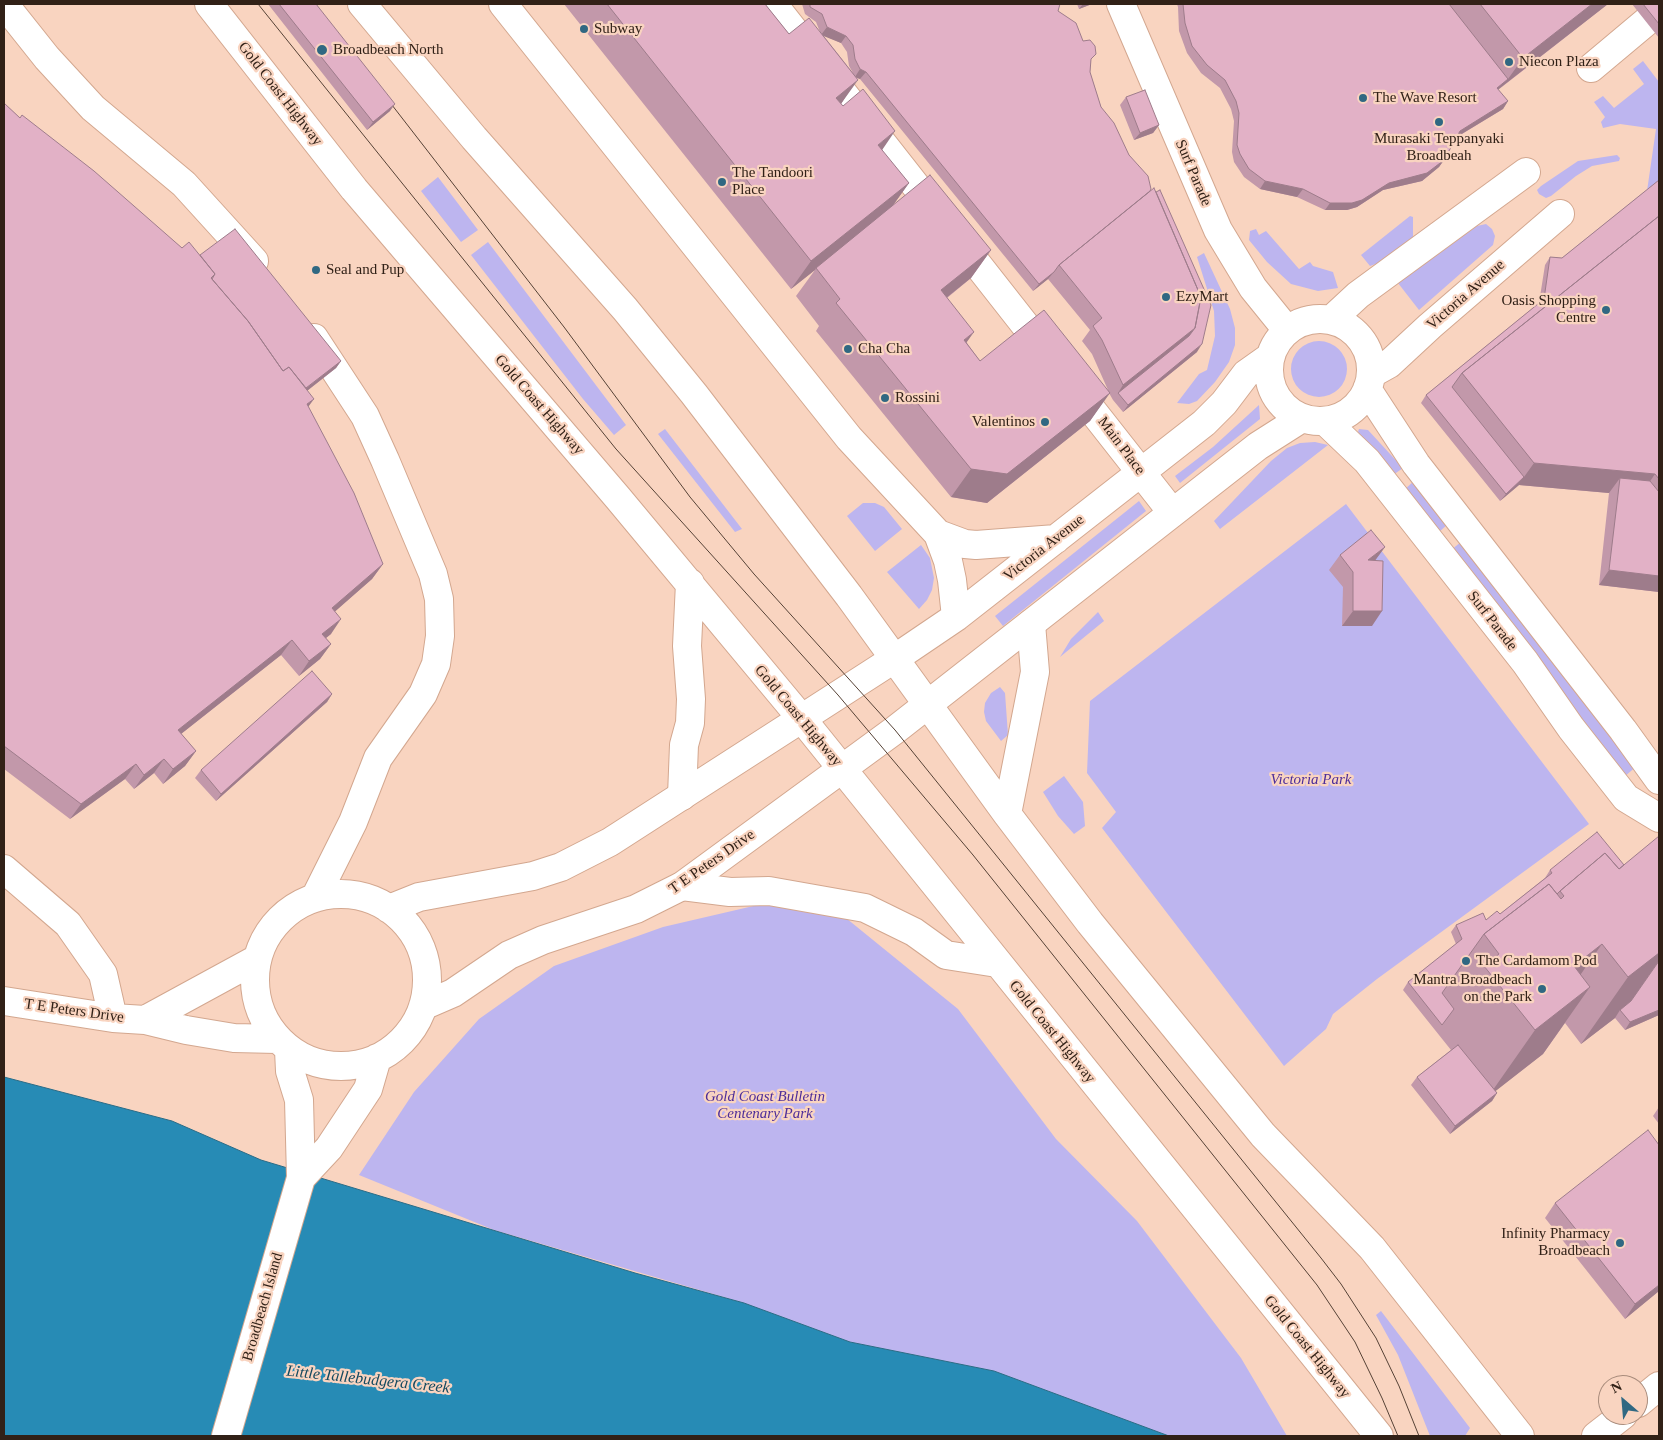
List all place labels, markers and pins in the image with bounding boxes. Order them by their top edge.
place label: Subway [594,20,649,38]
marker: Subway [578,23,590,35]
place label: Broadbeach North [333,41,461,59]
marker: Broadbeach North [315,43,329,57]
place label: Niecon Plaza [1519,53,1608,71]
marker: Niecon Plaza [1503,56,1515,68]
place label: The Wave Resort [1373,89,1489,107]
marker: The Wave Resort [1357,92,1369,104]
marker: Murasaki Teppanyaki Broadbeah [1433,116,1445,128]
place label: Murasaki Teppanyaki Broadbeah [1366,130,1512,165]
place label: The Tandoori Place [732,164,825,199]
marker: The Tandoori Place [716,176,728,188]
place label: Seal and Pup [326,261,417,279]
marker: Seal and Pup [310,264,322,276]
place label: EzyMart [1176,288,1232,306]
marker: EzyMart [1160,291,1172,303]
place label: Oasis Shopping Centre [1487,292,1596,327]
marker: Oasis Shopping Centre [1600,304,1612,316]
place label: Cha Cha [858,340,916,358]
marker: Cha Cha [842,343,854,355]
place label: Rossini [895,389,945,407]
marker: Rossini [879,392,891,404]
place label: Valentinos [962,413,1035,431]
marker: Valentinos [1039,416,1051,428]
place label: The Cardamom Pod [1476,952,1615,970]
marker: The Cardamom Pod [1460,955,1472,967]
place label: Mantra Broadbeach on the Park [1395,971,1532,1006]
marker: Mantra Broadbeach on the Park [1536,983,1548,995]
place label: Infinity Pharmacy Broadbeach [1487,1225,1610,1260]
marker: Infinity Pharmacy Broadbeach [1614,1237,1626,1249]

